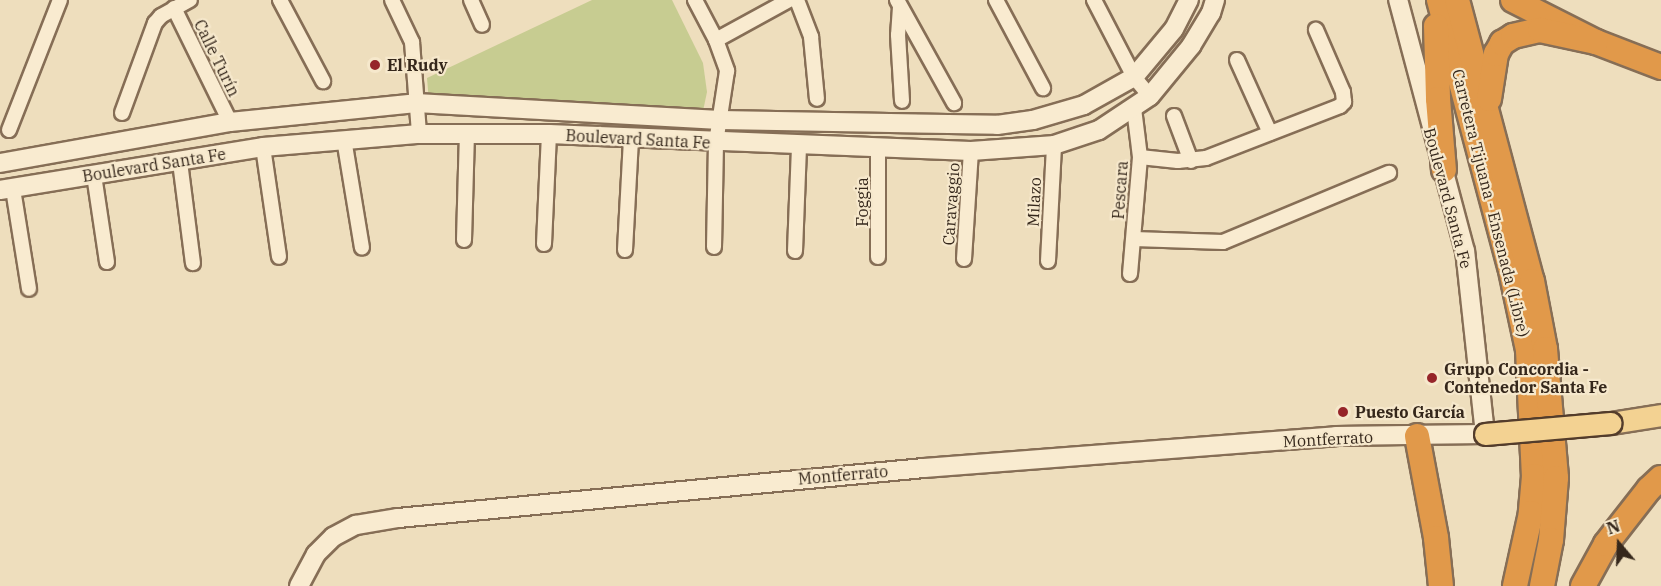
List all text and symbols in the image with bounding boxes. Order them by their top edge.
street label: Calle Turín [190,16,244,100]
place label: El Rudy [387,55,448,75]
marker: El Rudy [368,58,382,72]
street label: Carretera Tijuana - Ensenada (Libre) [1448,67,1534,339]
street label: Boulevard Santa Fe [1420,125,1476,271]
street label: Boulevard Santa Fe [565,126,711,152]
street label: Boulevard Santa Fe [81,144,227,186]
street label: Pescara [1108,160,1132,220]
street label: Caravaggio [939,162,963,246]
street label: Foggia [852,177,872,227]
street label: Milazo [1023,177,1045,227]
place label: Grupo Concordia - Contenedor Santa Fe [1444,359,1607,397]
marker: Grupo Concordia - Contenedor Santa Fe [1425,371,1439,385]
place label: Puesto García [1355,402,1465,422]
marker: Puesto García [1336,405,1350,419]
street label: Montferrato [1282,427,1374,451]
street label: Montferrato [797,462,889,488]
north arrow [1589,514,1649,574]
text: N [1604,515,1622,538]

